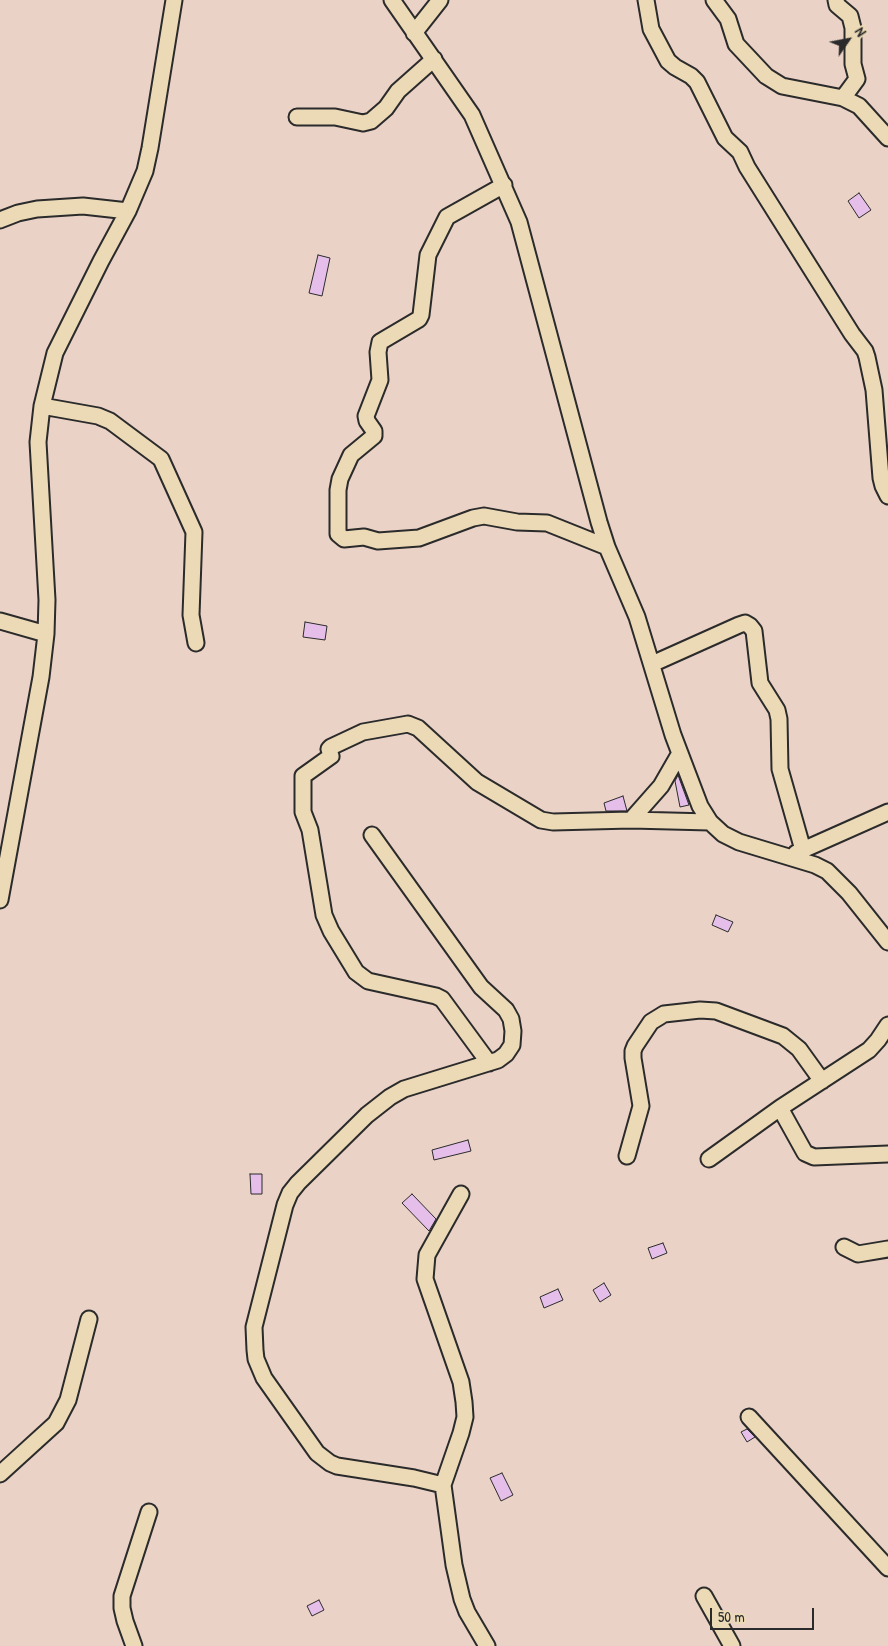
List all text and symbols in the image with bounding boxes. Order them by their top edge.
north arrow [823,15,873,65]
text: N [851,23,871,40]
scale bar [713,1598,817,1630]
text: 50 m [718,1606,745,1627]

